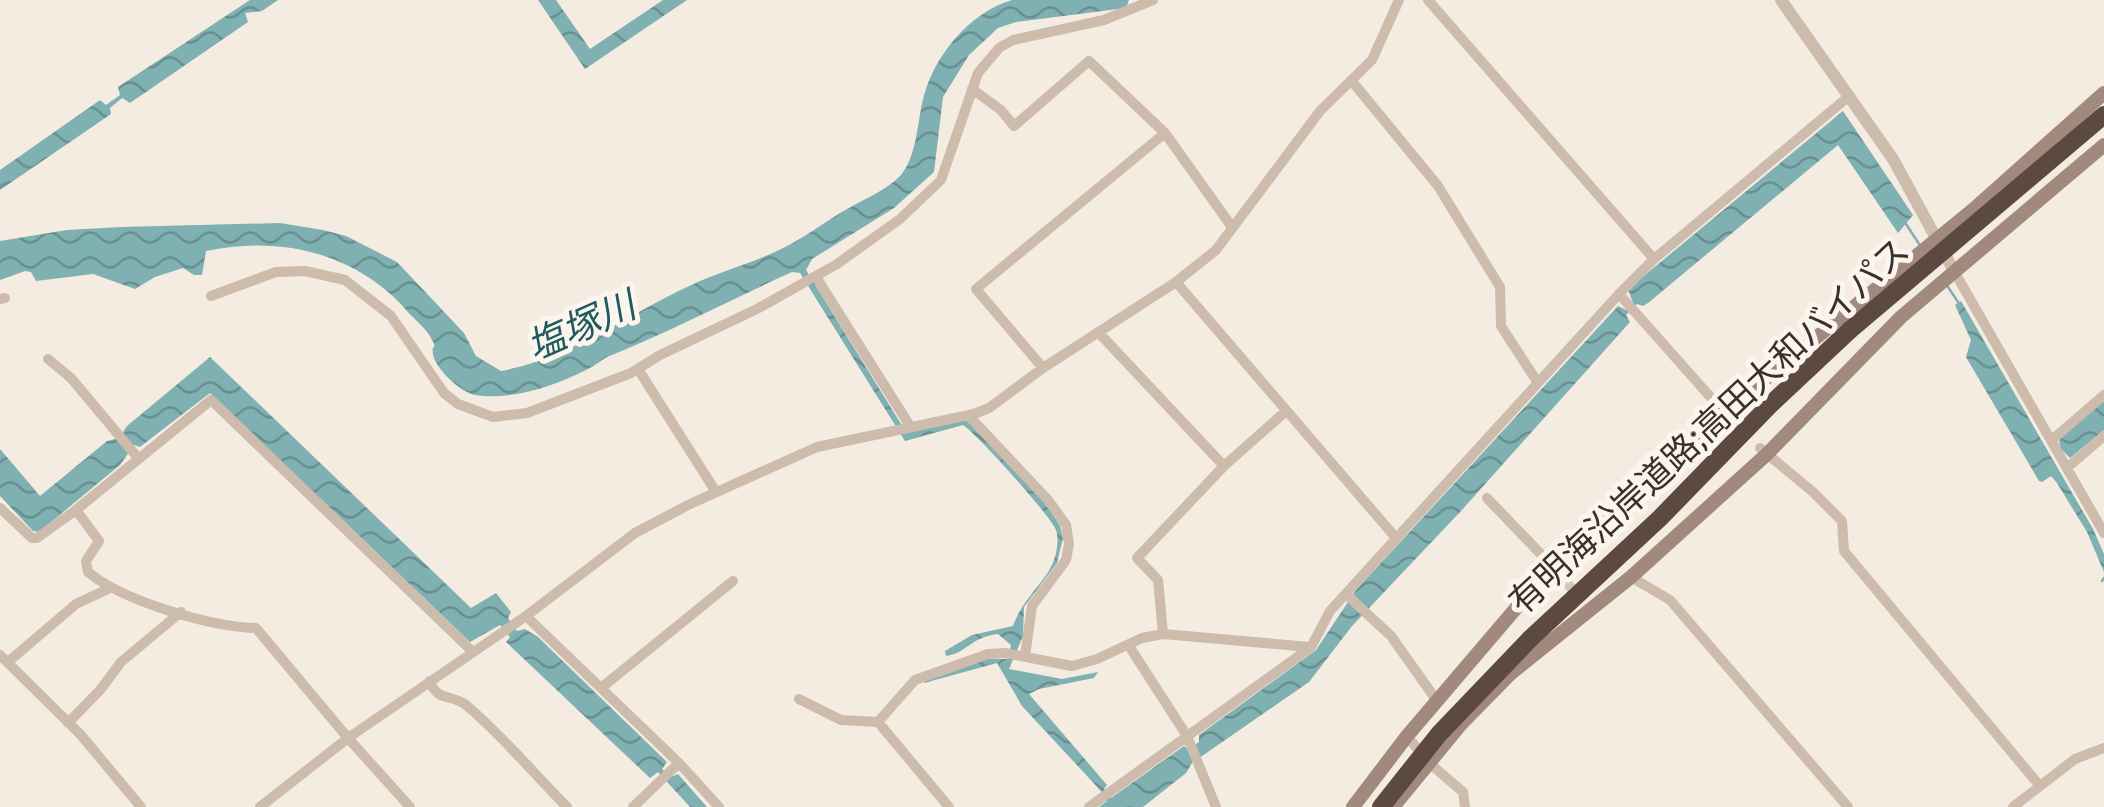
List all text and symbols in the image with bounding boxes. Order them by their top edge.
street label: 有明海沿岸道路;高田大和バイパス [1501,230,1918,623]
water label: 塩塚川 [520,281,646,369]

